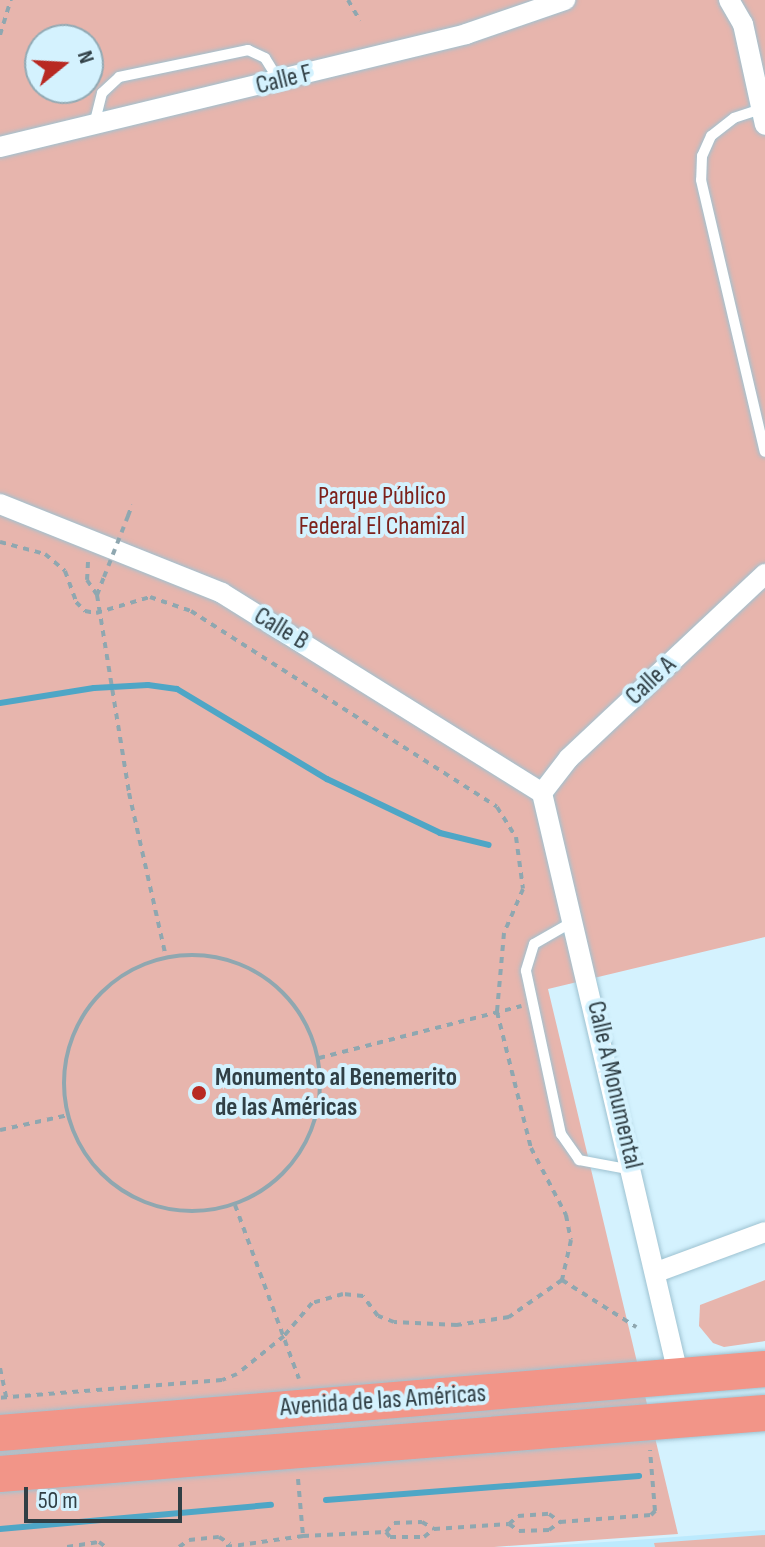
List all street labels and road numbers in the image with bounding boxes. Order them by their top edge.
street label: Calle F [253,58,315,102]
street label: Calle B [248,601,314,657]
street label: Calle A [619,650,683,712]
street label: Calle A Monumental [580,998,648,1172]
street label: Avenida de las Américas [279,1378,487,1424]

